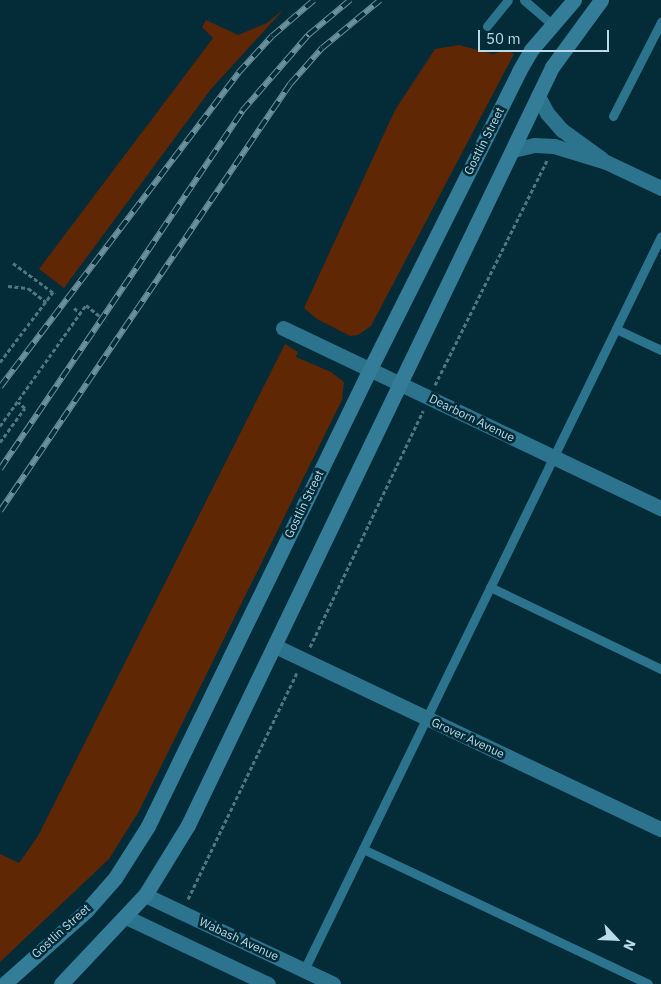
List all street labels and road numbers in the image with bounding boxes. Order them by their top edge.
street label: Gostlin Street [461,105,507,177]
street label: Dearborn Avenue [427,391,517,445]
street label: Gostlin Street [281,468,327,540]
street label: Grover Avenue [429,715,507,761]
street label: Gostlin Street [29,901,93,961]
street label: Wabash Avenue [197,914,281,964]

